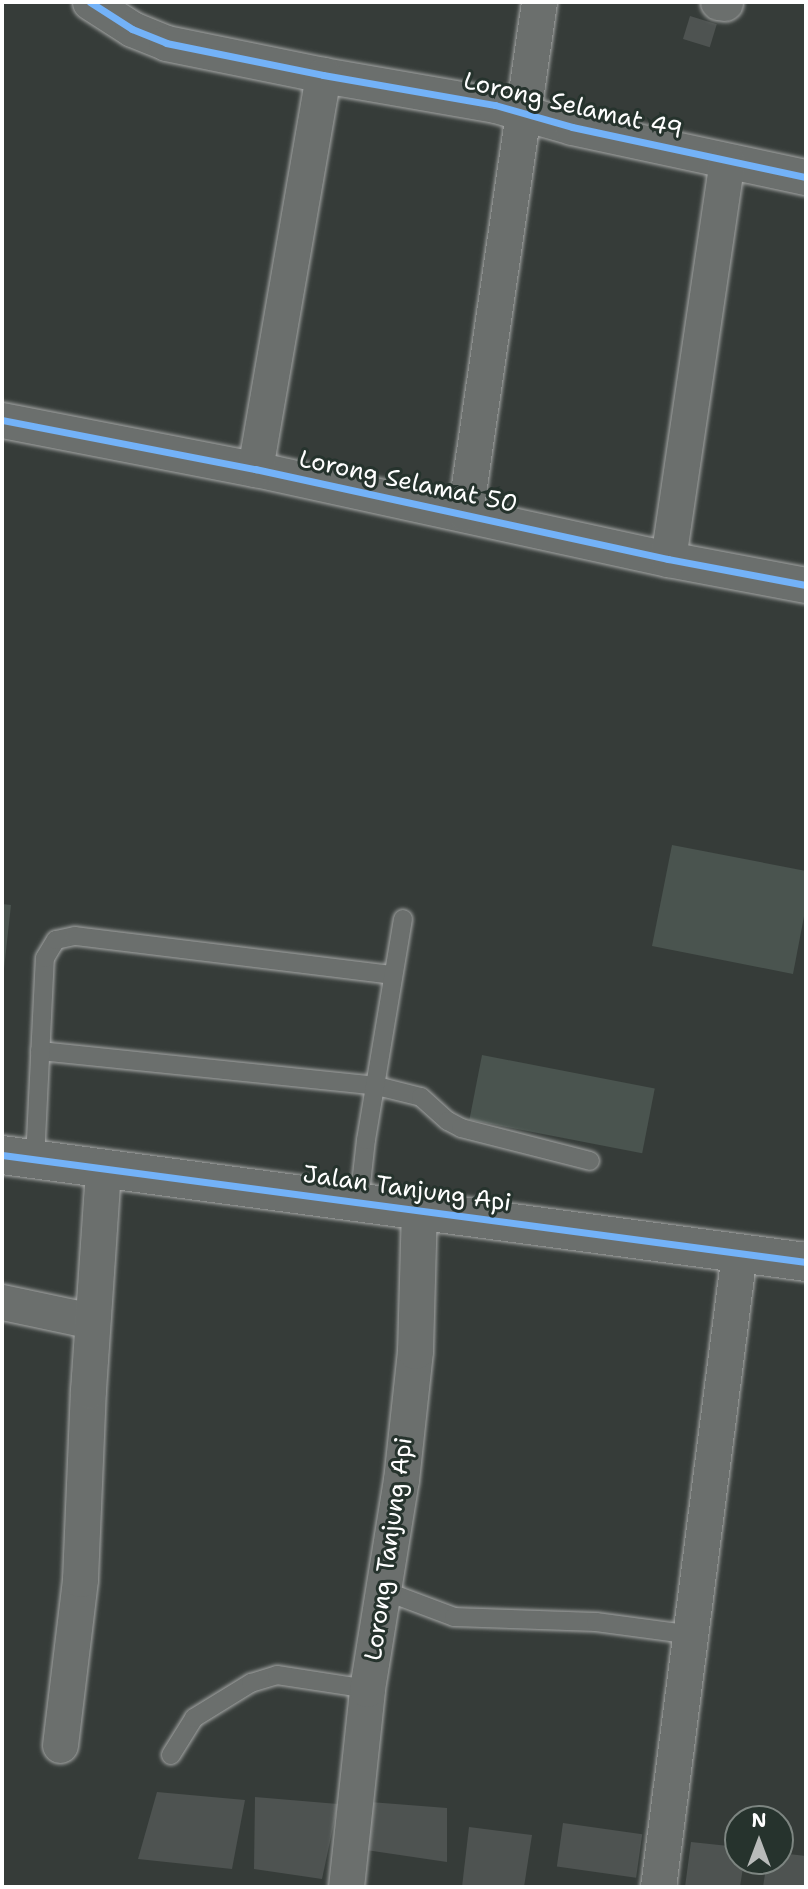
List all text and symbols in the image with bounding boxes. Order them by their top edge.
street label: Lorong Selamat 49 [461,67,685,145]
street label: Lorong Selamat 50 [296,445,520,519]
street label: Jalan Tanjung Api [301,1160,513,1218]
street label: Lorong Tanjung Api [359,1435,419,1663]
north arrow [724,1805,794,1875]
text: N [751,1808,767,1833]

